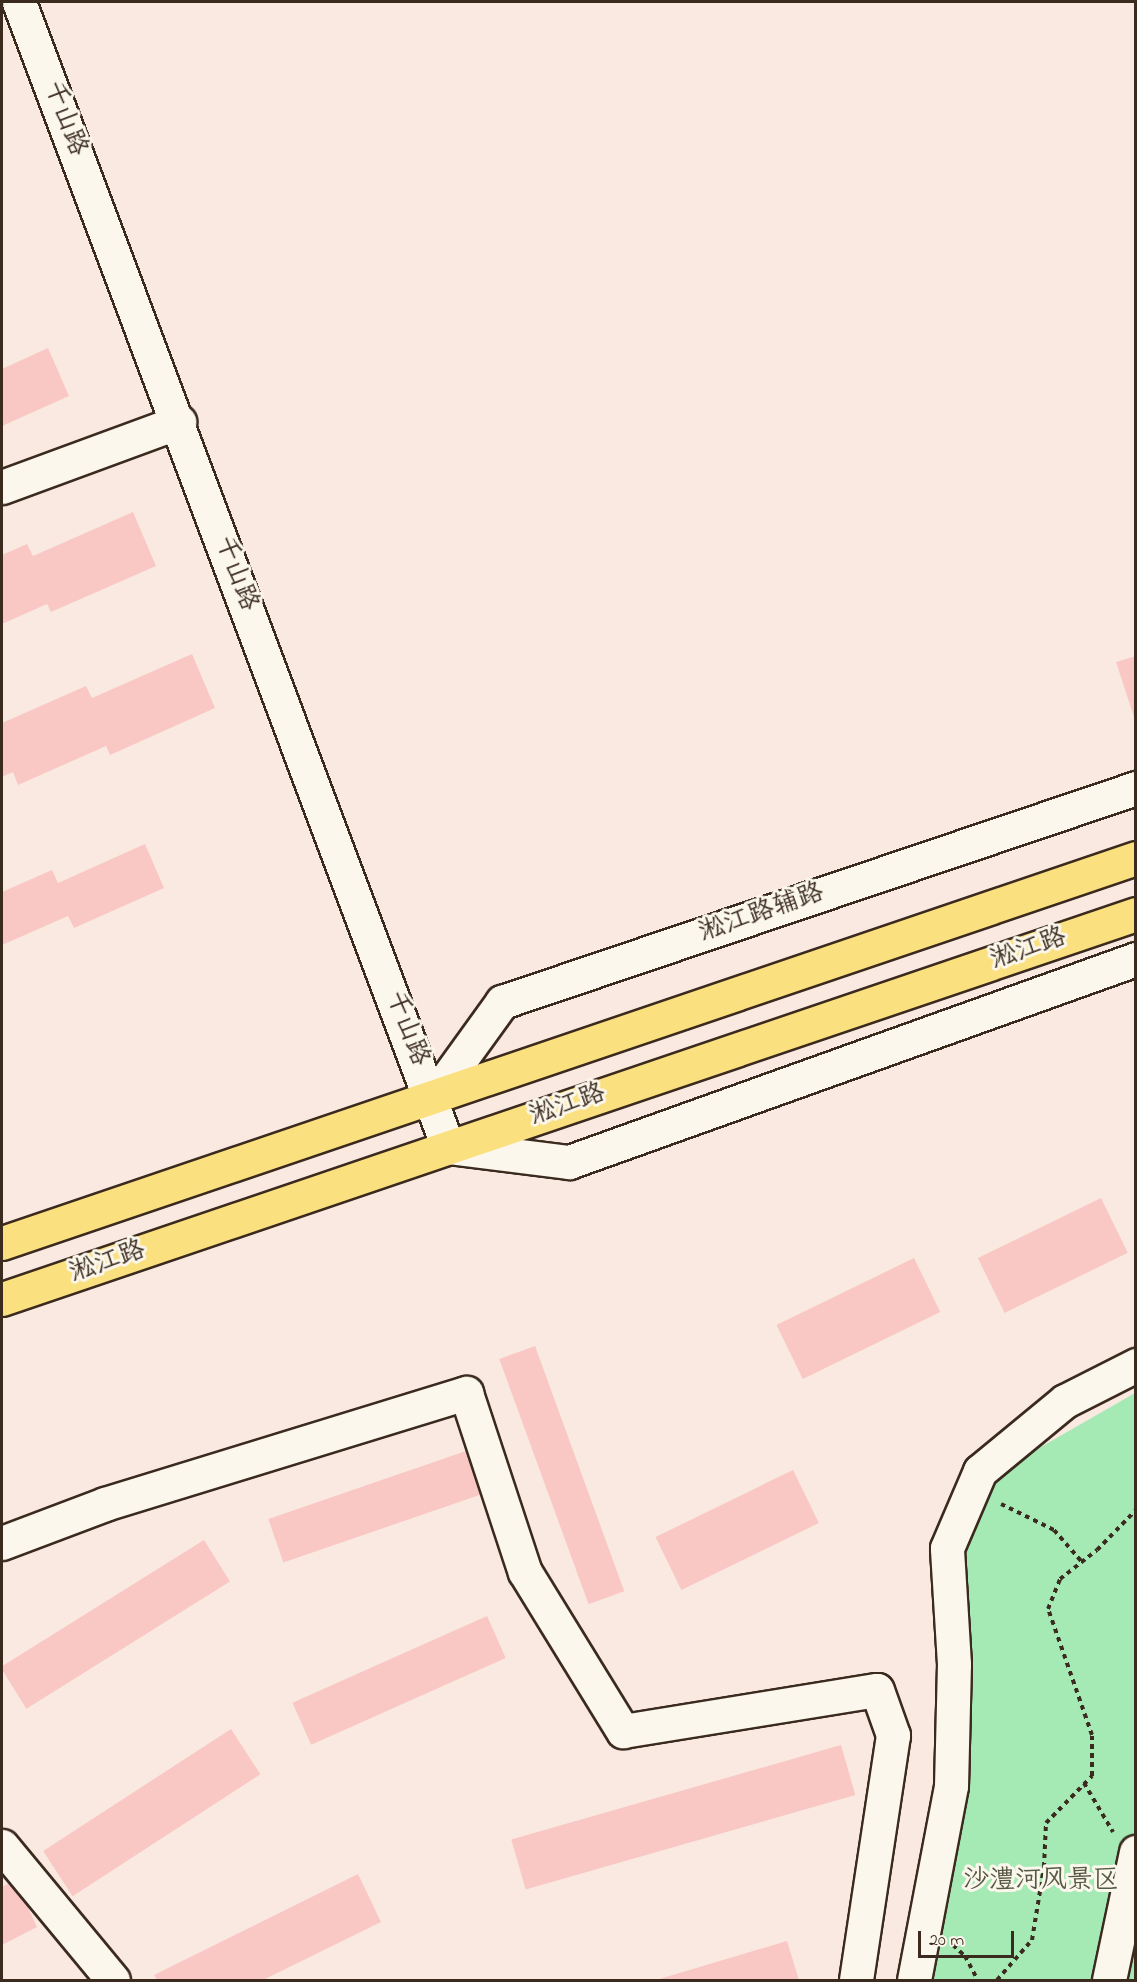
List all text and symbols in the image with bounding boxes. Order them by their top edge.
street label: 千山路 [35,77,93,161]
street label: 千山路 [206,532,264,616]
street label: 淞江路辅路 [695,878,829,950]
street label: 淞江路 [987,923,1071,977]
street label: 千山路 [377,987,435,1071]
street label: 淞江路 [526,1079,610,1133]
street label: 淞江路 [66,1236,150,1290]
park label: 沙澧河风景区 [963,1866,1119,1898]
scale bar [921,1919,1017,1957]
text: 20 m [929,1928,964,1954]

